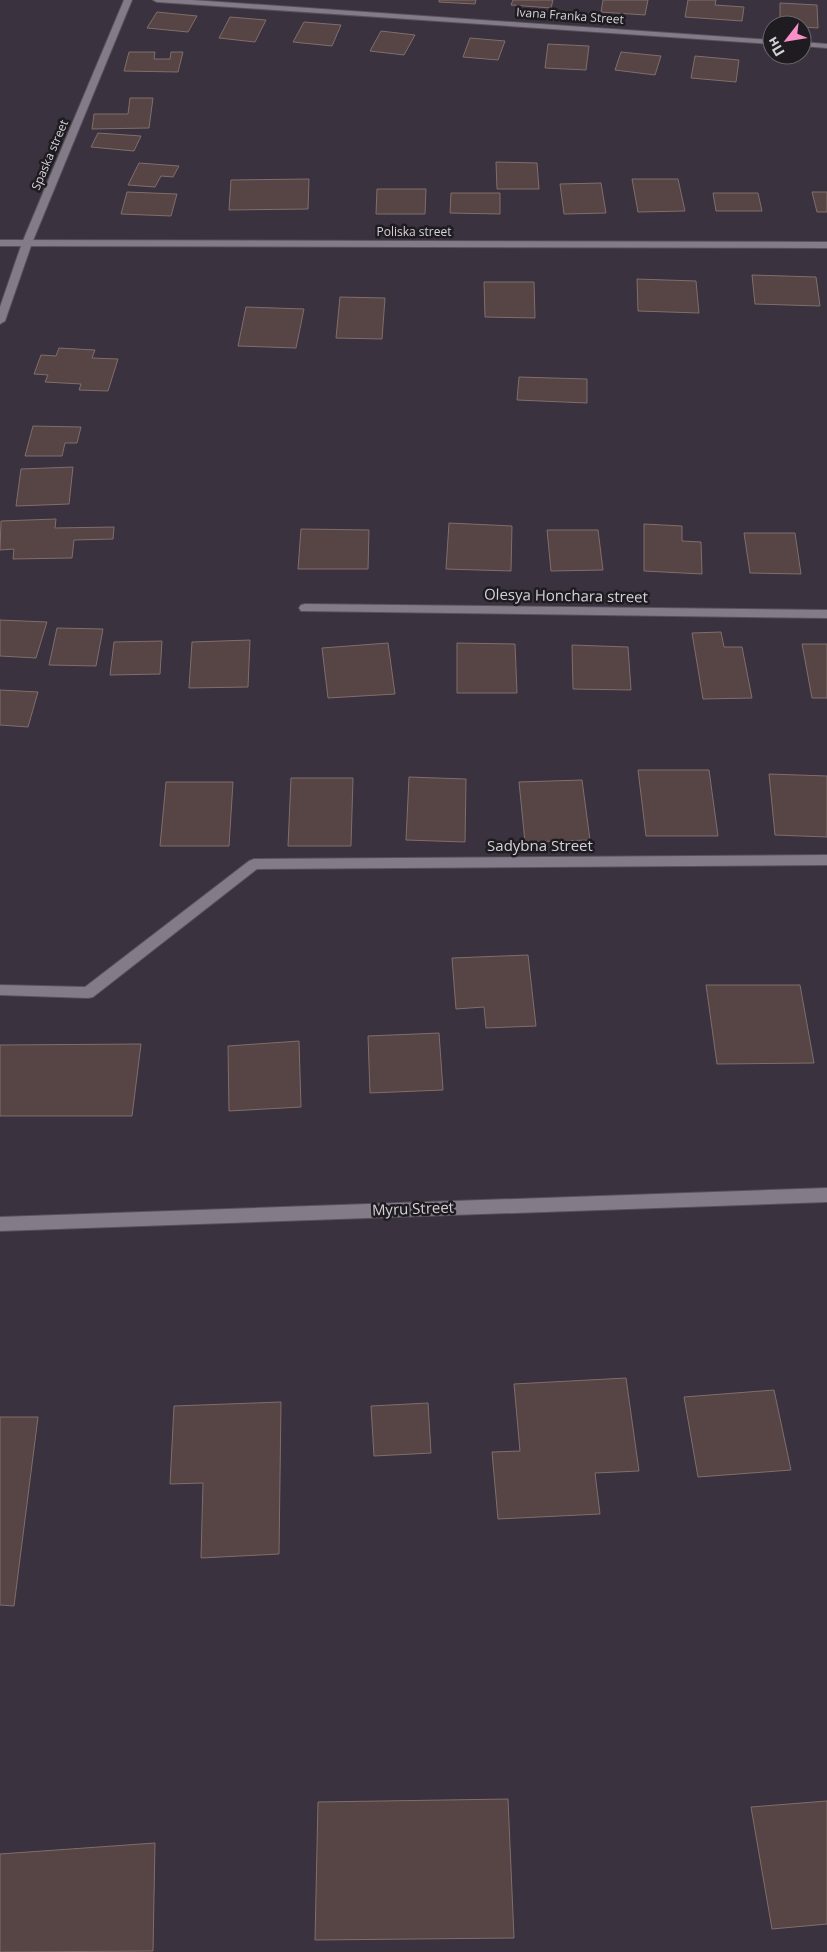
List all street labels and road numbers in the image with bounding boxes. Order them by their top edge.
street label: Ivana Franka Street [516,3,624,28]
street label: Spaska street [27,117,72,193]
street label: Poliska street [377,223,451,240]
street label: Olesya Honchara street [484,584,648,606]
street label: Sadybna Street [487,835,593,855]
street label: Myru Street [372,1197,454,1219]

